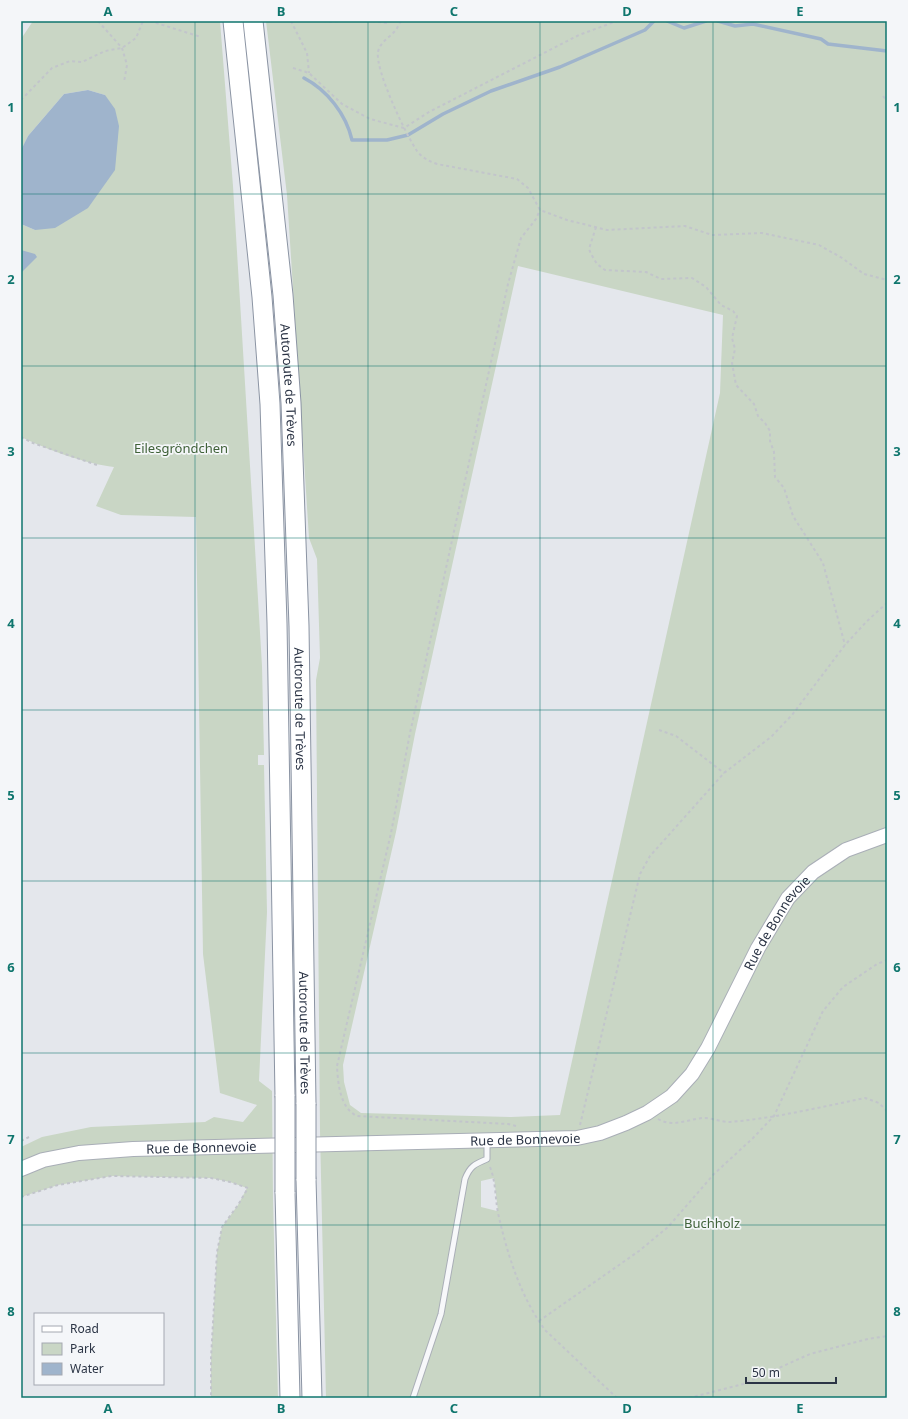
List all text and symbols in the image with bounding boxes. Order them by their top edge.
text: A [104,2,113,20]
text: B [277,2,285,20]
text: C [450,2,458,20]
text: D [622,2,632,20]
text: E [796,2,804,20]
text: 1 [7,98,15,116]
text: 1 [893,98,901,116]
text: 2 [7,270,15,288]
text: 2 [893,270,901,288]
street label: Autoroute de Trèves [276,323,302,447]
park label: Eilesgröndchen [134,439,228,457]
text: 3 [7,442,15,460]
text: 3 [893,442,901,460]
text: 4 [7,614,15,632]
text: 4 [893,614,901,632]
street label: Autoroute de Trèves [290,647,310,771]
text: 5 [7,786,15,804]
text: 5 [893,786,901,804]
street label: Rue de Bonnevoie [739,871,814,973]
text: 6 [7,958,15,976]
text: 6 [893,958,901,976]
street label: Autoroute de Trèves [295,971,315,1095]
street label: Rue de Bonnevoie [470,1129,581,1150]
text: 7 [7,1130,15,1148]
text: 7 [893,1130,901,1148]
street label: Rue de Bonnevoie [146,1137,257,1158]
park label: Buchholz [684,1214,740,1232]
text: 8 [7,1302,15,1320]
text: 8 [893,1302,901,1320]
legend [34,1313,164,1385]
text: Road [70,1320,99,1337]
text: Park [70,1340,96,1357]
scale bar [746,1359,836,1385]
text: Water [70,1360,104,1377]
text: 50 m [752,1364,780,1381]
text: A [104,1399,113,1417]
text: B [277,1399,285,1417]
text: C [450,1399,458,1417]
text: D [622,1399,632,1417]
text: E [796,1399,804,1417]

